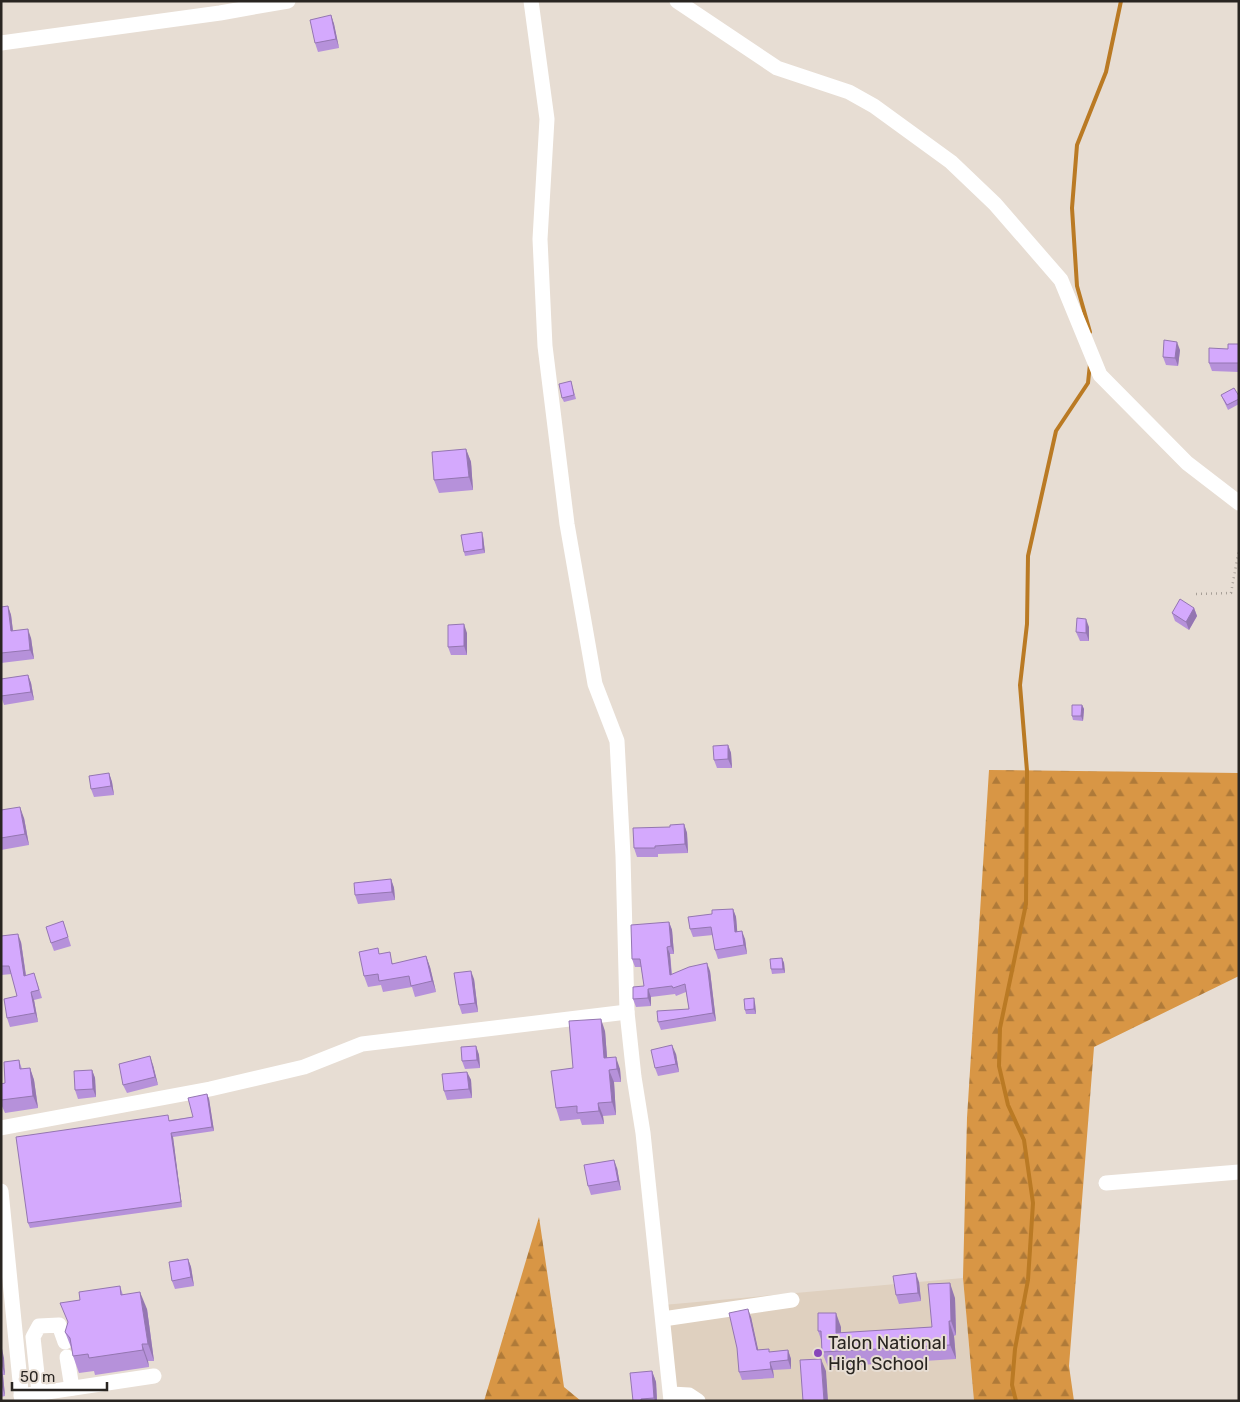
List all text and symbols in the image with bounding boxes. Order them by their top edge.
place label: Talon National High School [828,1332,946,1375]
marker: Talon National High School [812,1347,824,1359]
scale bar [12,1360,108,1392]
text: 50 m [20,1368,55,1386]

